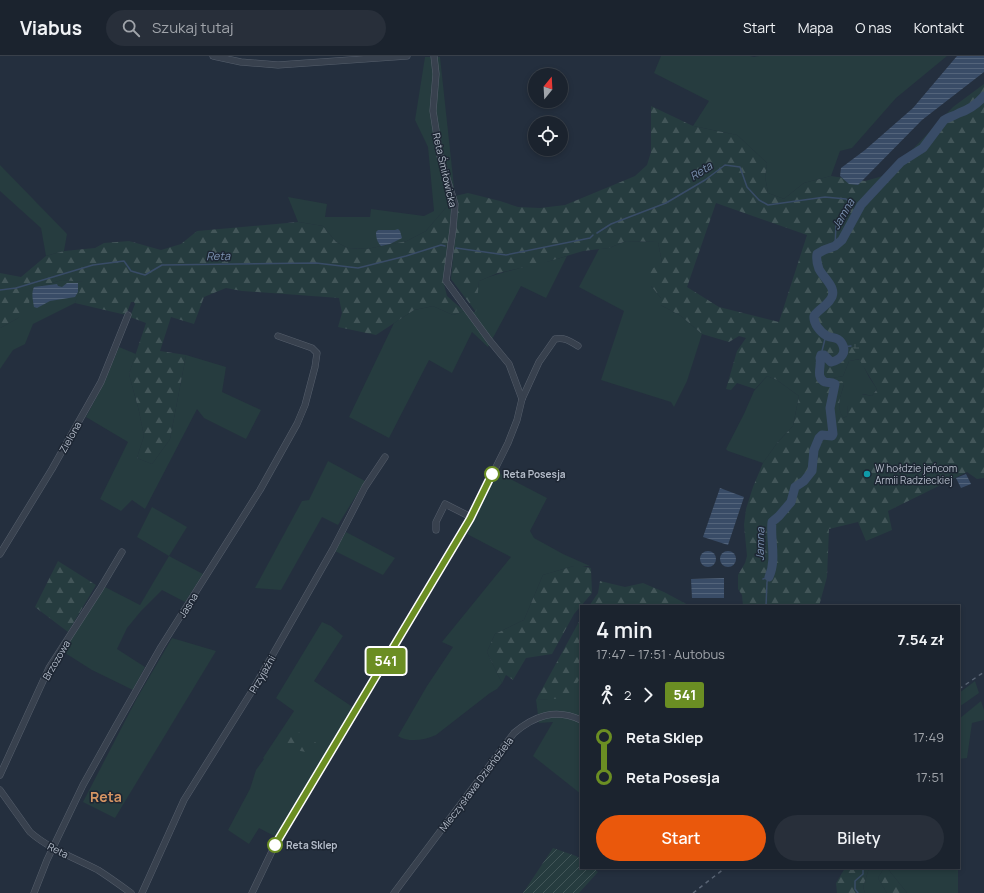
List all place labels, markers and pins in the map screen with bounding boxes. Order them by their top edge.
place label: W hołdzie jeńcom Armii Radzieckiej [875,461,957,487]
marker: Reta Posesja [484,466,500,482]
place label: Reta Posesja [503,467,566,481]
marker: W hołdzie jeńcom Armii Radzieckiej [862,469,872,479]
marker: Reta Sklep [267,837,283,853]
place label: Reta Sklep [286,838,338,852]

